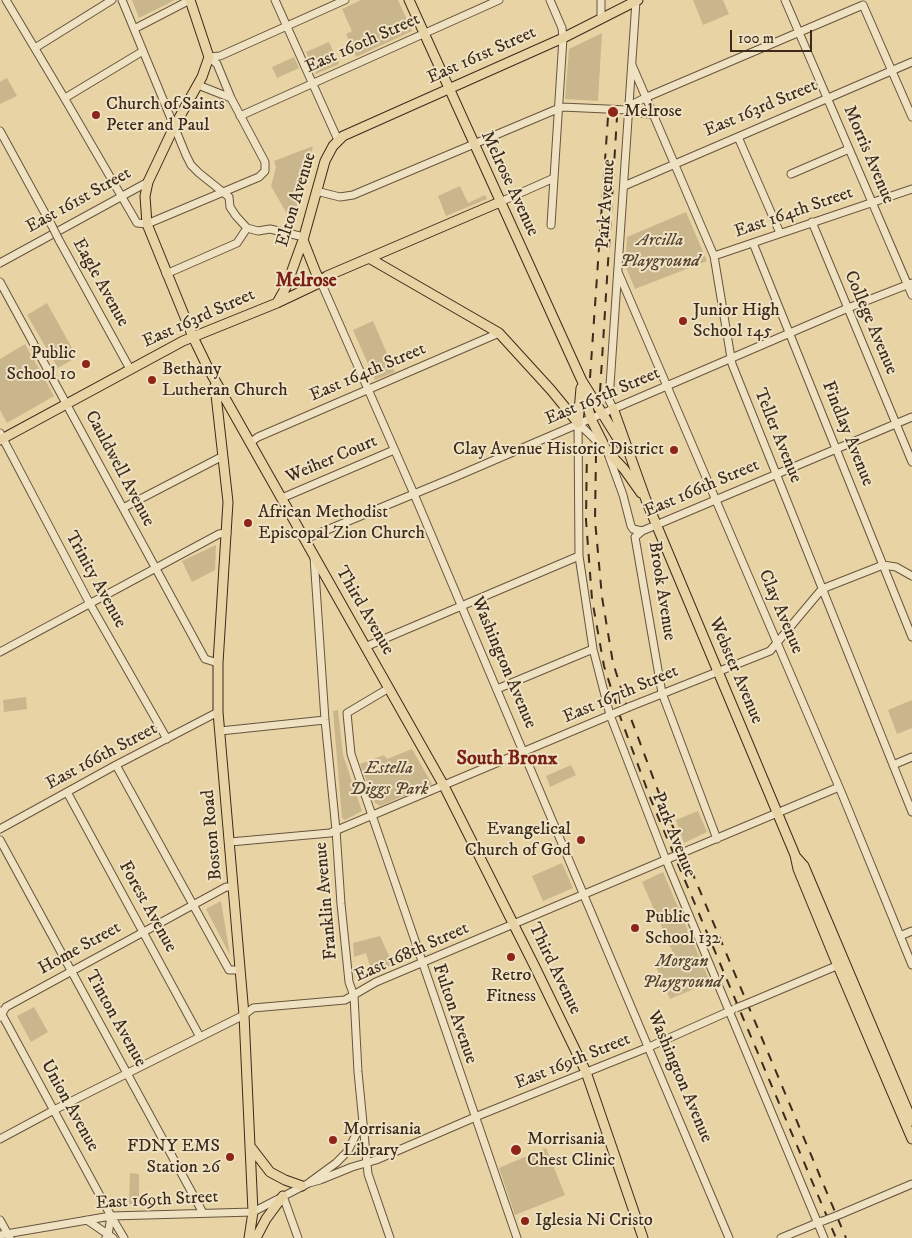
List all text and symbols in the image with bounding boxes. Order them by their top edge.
street label: East 160th Street [302,9,424,79]
scale bar [732,20,814,52]
street label: East 161st Street [424,22,540,90]
text: 100 m [738,29,774,48]
street label: East 163rd Street [701,75,821,143]
place label: Church of Saints Peter and Paul [106,94,225,136]
place label: Melrose [624,101,682,123]
street label: Morris Avenue [838,103,898,207]
marker: Melrose [606,105,620,119]
marker: Church of Saints Peter and Paul [90,109,102,121]
street label: Melrose Avenue [475,128,543,240]
street label: Elton Avenue [272,150,322,250]
street label: Park Avenue [593,159,621,249]
street label: East 161st Street [23,163,135,239]
street label: East 164th Street [732,183,856,243]
park label: Arcilla Playground [620,230,700,272]
street label: Eagle Avenue [67,235,133,331]
street label: College Avenue [838,268,902,378]
district label: Melrose [275,271,337,293]
street label: East 163rd Street [139,285,259,353]
place label: Junior High School 145 [693,300,780,342]
marker: Junior High School 145 [677,315,689,327]
street label: East 164th Street [307,339,429,407]
place label: Public School 10 [6,343,76,386]
marker: Public School 10 [80,358,92,370]
place label: Bethany Lutheran Church [162,359,288,402]
street label: East 165th Street [542,363,664,431]
marker: Bethany Lutheran Church [146,374,158,386]
street label: Findlay Avenue [816,378,878,490]
street label: Teller Avenue [748,386,806,486]
street label: Cauldwell Avenue [79,407,159,531]
street label: Weiher Court [283,431,381,489]
place label: Clay Avenue Historic District [453,439,664,461]
marker: Clay Avenue Historic District [668,444,680,456]
street label: East 166th Street [641,455,763,523]
place label: African Methodist Episcopal Zion Church [258,502,425,544]
marker: African Methodist Episcopal Zion Church [242,517,254,529]
street label: Trinity Avenue [60,528,130,632]
street label: Brook Avenue [643,540,679,642]
street label: Third Avenue [330,563,398,659]
street label: Clay Avenue [753,567,807,657]
street label: Washington Avenue [466,594,540,732]
street label: Webster Avenue [703,615,767,727]
street label: East 167th Street [560,661,682,729]
street label: East 166th Street [43,719,161,795]
district label: South Bronx [456,748,558,772]
park label: Estella Diggs Park [350,758,428,801]
street label: Boston Road [198,789,228,881]
street label: Park Avenue [646,790,700,880]
place label: Evangelical Church of God [465,819,571,862]
marker: Evangelical Church of God [575,834,587,846]
street label: Franklin Avenue [311,841,343,961]
street label: Forest Avenue [113,858,181,956]
place label: Public School 132 [645,907,720,950]
street label: Home Street [35,918,125,980]
street label: East 168th Street [352,918,472,988]
street label: Third Avenue [523,920,585,1018]
marker: Public School 132 [629,922,641,934]
marker: Retro Fitness [505,951,517,963]
park label: Morgan Playground [642,951,722,994]
street label: Fulton Avenue [427,961,481,1067]
place label: Retro Fitness [486,965,536,1008]
street label: Tinton Avenue [80,967,150,1071]
street label: Washington Avenue [642,1008,716,1146]
street label: East 169th Street [512,1029,634,1095]
street label: Union Avenue [35,1056,103,1156]
place label: Morrisania Library [343,1119,421,1162]
place label: Morrisania Chest Clinic [527,1129,615,1172]
marker: Morrisania Library [327,1134,339,1146]
place label: FDNY EMS Station 26 [127,1136,220,1178]
marker: Morrisania Chest Clinic [509,1143,523,1157]
marker: FDNY EMS Station 26 [224,1151,236,1163]
street label: East 169th Street [95,1187,219,1215]
place label: Iglesia Ni Cristo [535,1210,653,1232]
marker: Iglesia Ni Cristo [519,1215,531,1227]

